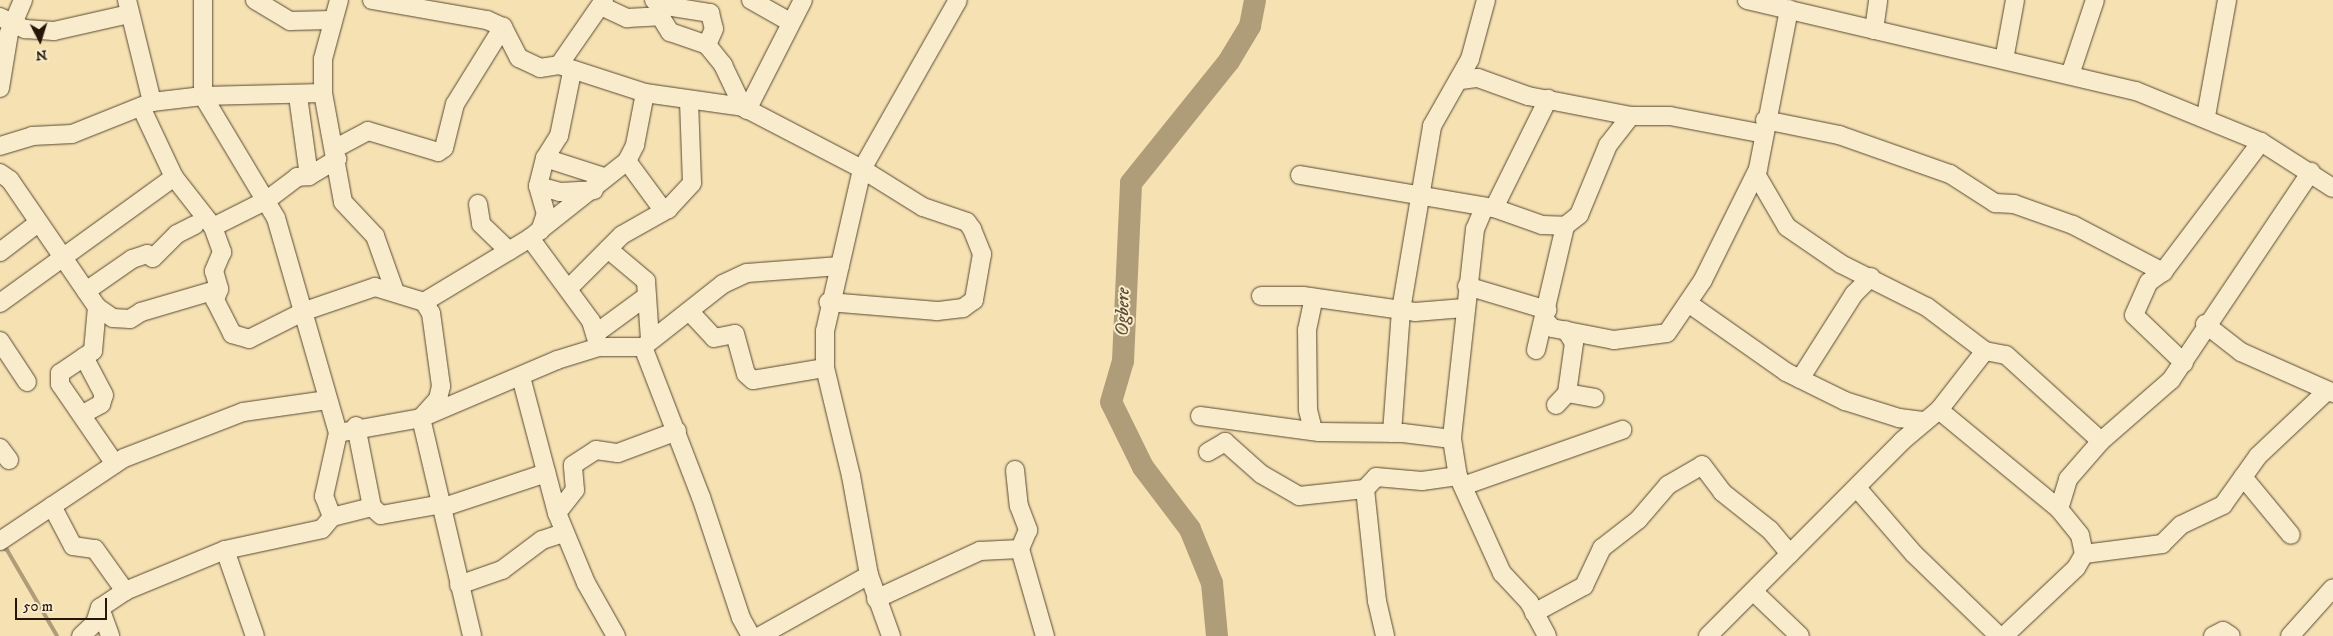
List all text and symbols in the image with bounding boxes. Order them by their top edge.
north arrow [15,15,65,65]
text: N [35,45,48,64]
water label: Ogbere [1111,288,1135,336]
scale bar [18,588,110,620]
text: 50 m [23,597,53,616]

